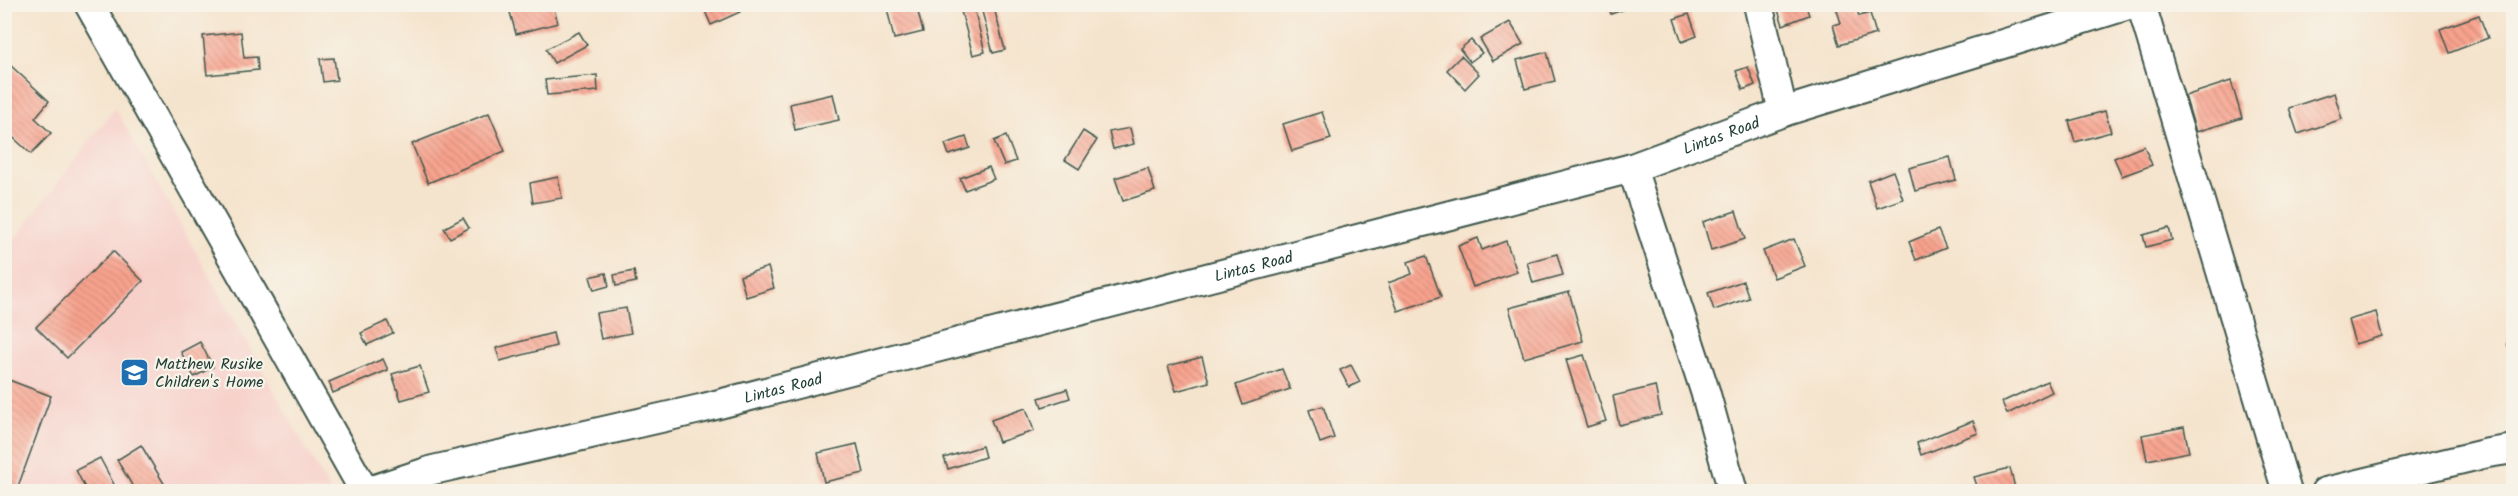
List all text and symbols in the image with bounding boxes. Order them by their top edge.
street label: Lintas Road [1680,110,1764,162]
street label: Lintas Road [1212,245,1297,289]
place label: Matthew Rusike Children's Home [155,352,263,395]
school or university icon: Matthew Rusike Children's Home [118,356,150,388]
street label: Lintas Road [741,367,826,411]

